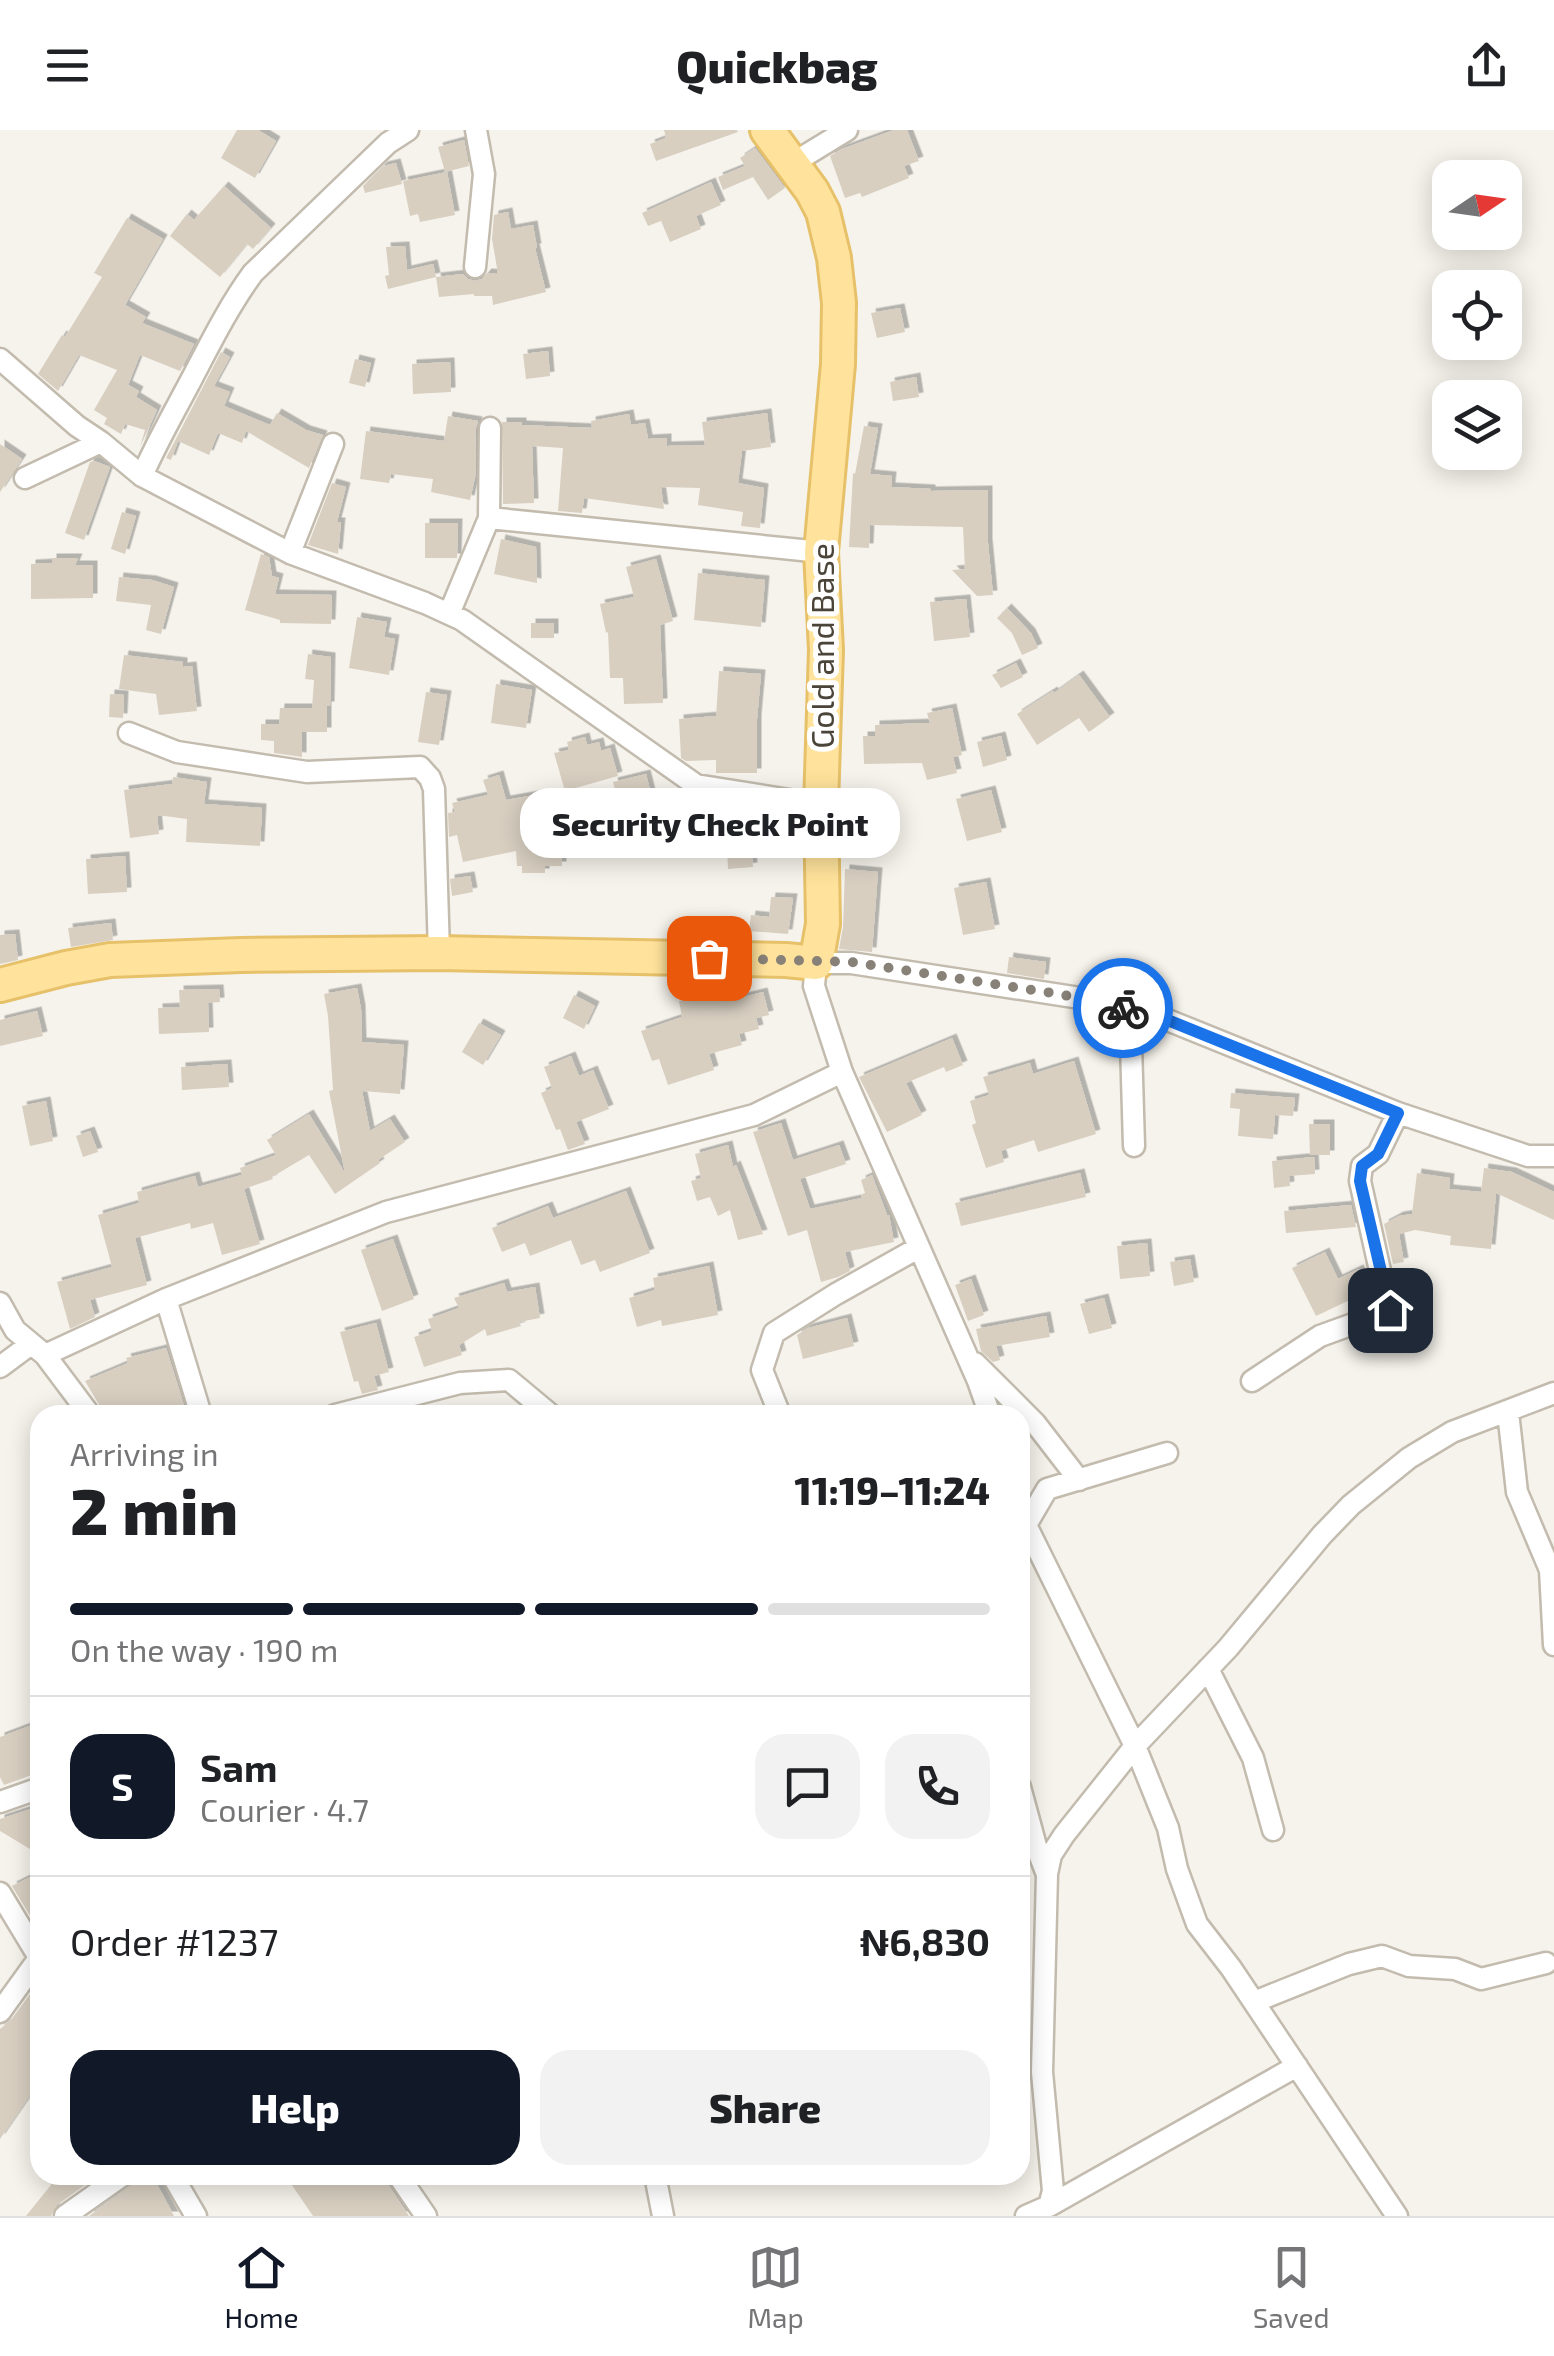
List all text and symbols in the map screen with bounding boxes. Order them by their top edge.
icon: menu [40,38,95,93]
text: Quickbag [676,38,878,92]
icon: share [1459,38,1514,93]
north arrow [1432,160,1522,250]
map controls [1432,160,1522,470]
button: locate [1432,270,1522,360]
button: layers [1432,380,1522,470]
street label: Gold and Base [802,543,840,749]
callout: Security Check Point [519,788,899,858]
text: Security Check Point [552,804,868,842]
pin [667,916,752,1001]
icon: bag [682,931,737,986]
courier [1073,958,1173,1058]
icon: bike [1096,981,1151,1036]
pin [1348,1268,1433,1353]
icon: home [1363,1283,1418,1338]
text: Arriving in [70,1434,219,1472]
text: 11:19–11:24 [795,1467,990,1513]
text: 2 min [70,1470,238,1548]
text: On the way · 190 m [70,1630,338,1668]
button: chat [755,1734,860,1839]
button: phone [885,1734,990,1839]
text: Sam [200,1744,277,1790]
text: S [111,1763,134,1809]
text: Courier · 4.7 [200,1790,369,1828]
text: Order #1237 [70,1918,278,1964]
text: ₦6,830 [860,1918,990,1964]
button: Help [70,2050,520,2165]
button: Share [540,2050,990,2165]
tab: Home [224,2240,299,2334]
tab: Map [748,2240,804,2334]
tab: Saved [1253,2240,1330,2334]

